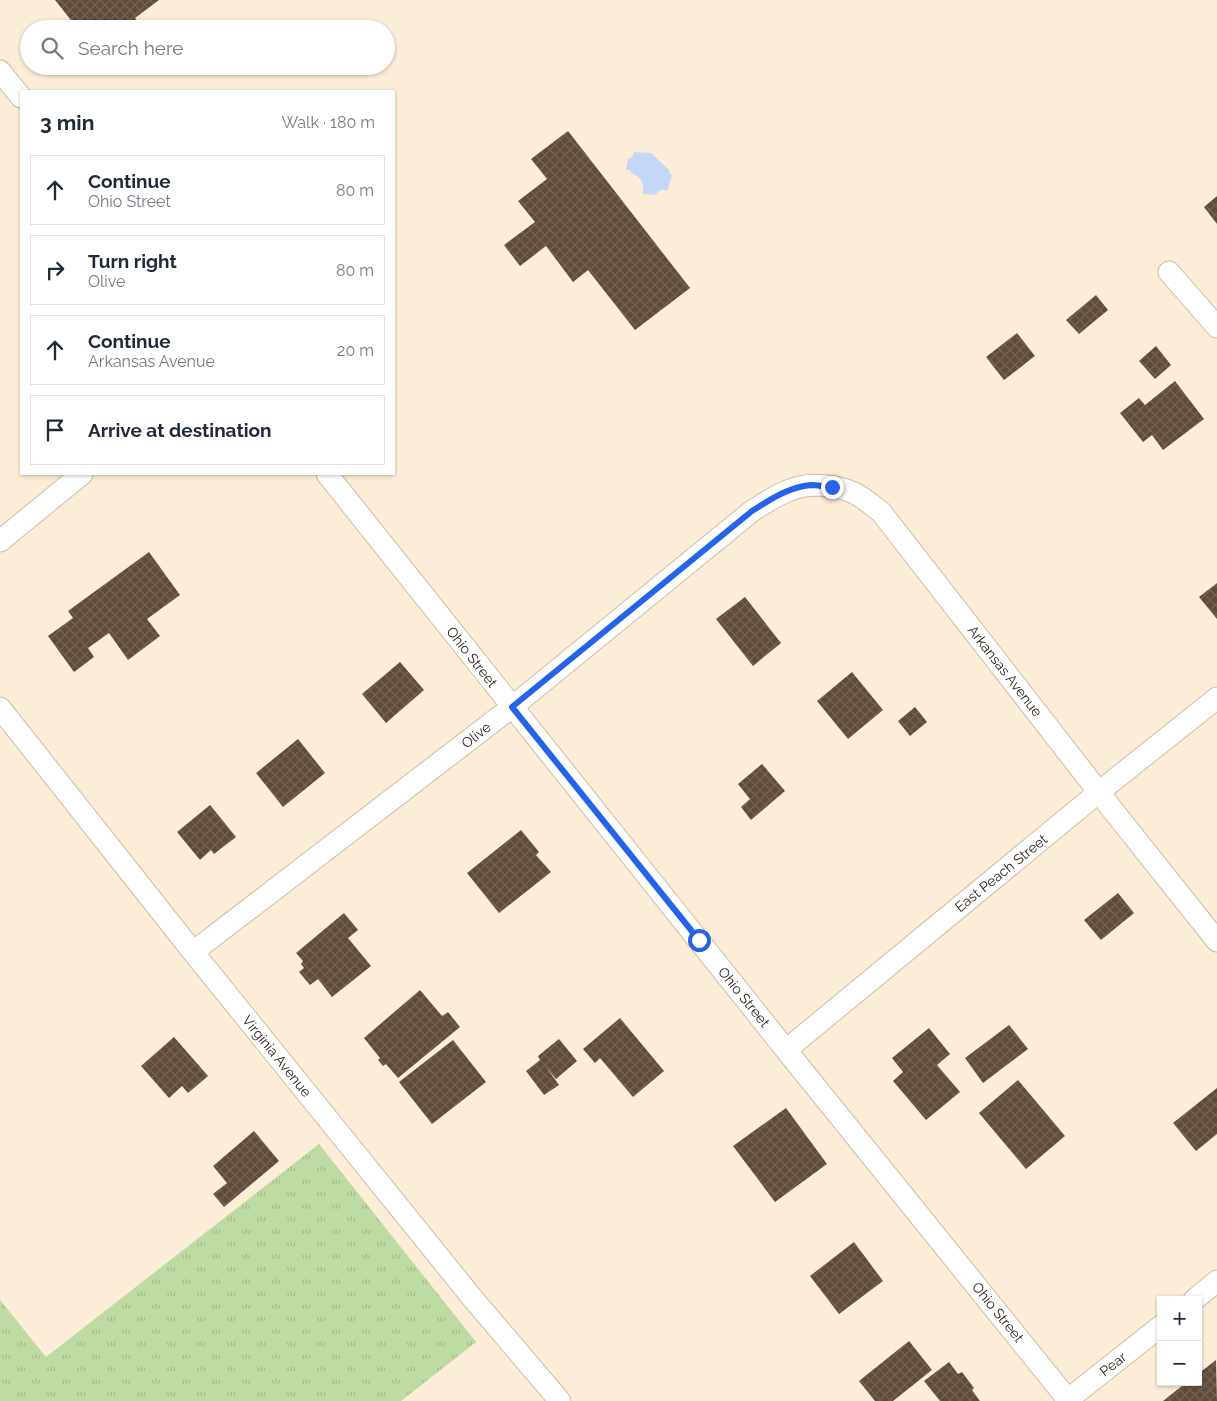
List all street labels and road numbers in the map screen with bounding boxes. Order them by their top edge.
street label: Arkansas Avenue [965,622,1045,720]
street label: Ohio Street [443,624,501,691]
street label: Olive [458,719,494,751]
street label: East Peach Street [952,831,1050,915]
street label: Ohio Street [715,964,773,1030]
street label: Virginia Avenue [239,1012,315,1100]
street label: Ohio Street [969,1279,1027,1345]
street label: Pear [1097,1349,1130,1379]

